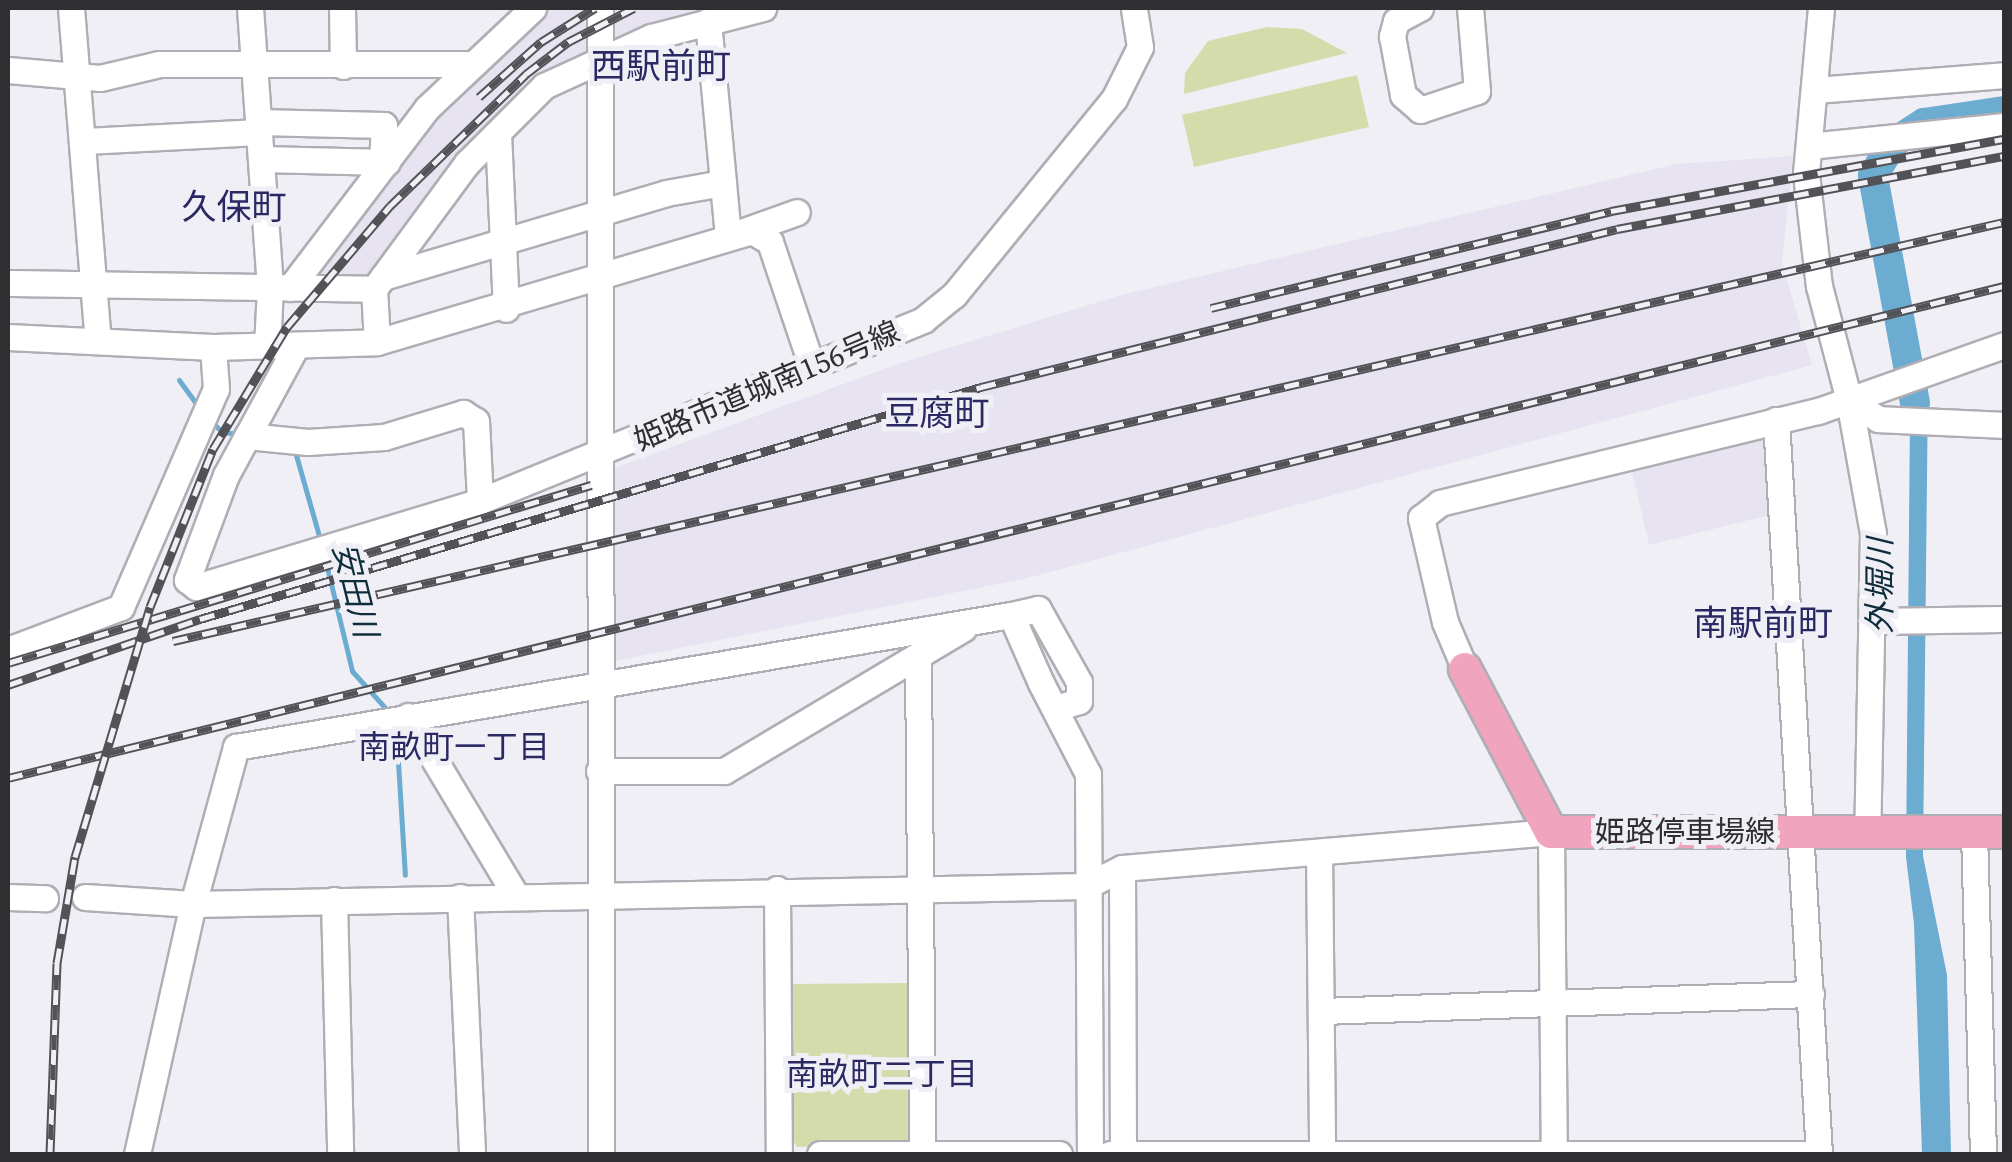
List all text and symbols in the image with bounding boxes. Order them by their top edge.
district label: 西駅前町 [591,45,731,87]
district label: 久保町 [182,186,286,228]
street label: 姫路市道城南156号線 [629,314,905,458]
district label: 豆腐町 [885,392,989,434]
water label: 外堀川 [1861,538,1899,634]
water label: 安田川 [325,539,385,641]
district label: 南駅前町 [1693,602,1833,644]
district label: 南畝町一丁目 [358,728,550,766]
street label: 姫路停車場線 [1595,814,1775,850]
district label: 南畝町二丁目 [786,1055,978,1093]

